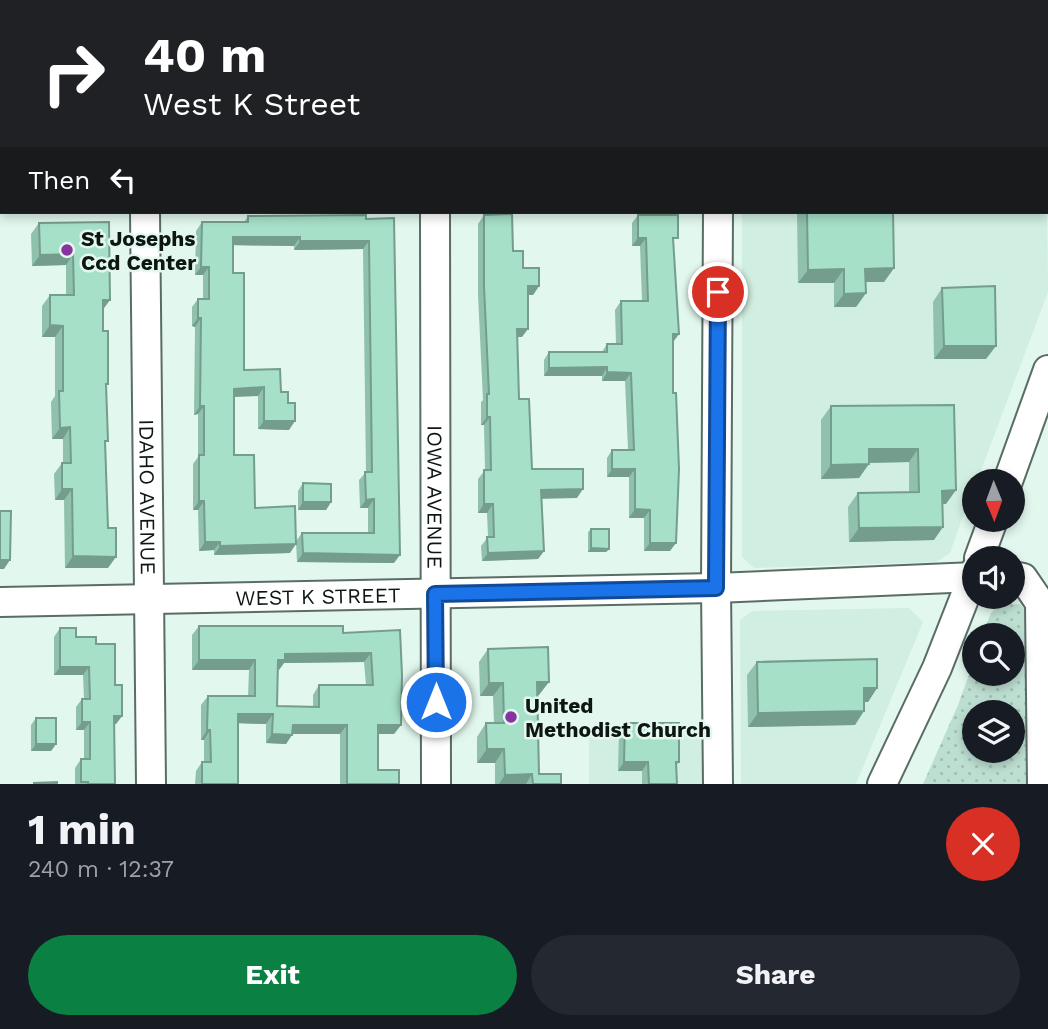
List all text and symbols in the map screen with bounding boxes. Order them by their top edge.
text: 40 m [143,26,266,84]
icon: right [28,28,119,119]
text: West K Street [143,85,360,123]
icon: left [104,161,142,199]
text: Then [28,165,90,195]
place label: St Josephs Ccd Center [81,226,196,275]
marker: St Josephs Ccd Center [59,242,75,258]
pin [688,262,748,322]
icon: arrive [699,273,737,311]
street label: IDAHO AVENUE [135,419,161,575]
street label: IOWA AVENUE [423,425,448,569]
north arrow [962,469,1026,532]
map controls [962,469,1025,763]
button: sound [962,546,1025,609]
street label: WEST K STREET [235,582,401,610]
button: search [962,623,1025,686]
position arrow [399,665,473,739]
place label: United Methodist Church [525,693,711,742]
button: layers [962,700,1025,763]
marker: United Methodist Church [503,709,519,725]
text: 1 min [28,805,136,854]
button: close [946,807,1020,881]
text: 240 m · 12:37 [28,856,174,883]
button: Exit [28,935,517,1015]
button: Share [531,935,1020,1015]

